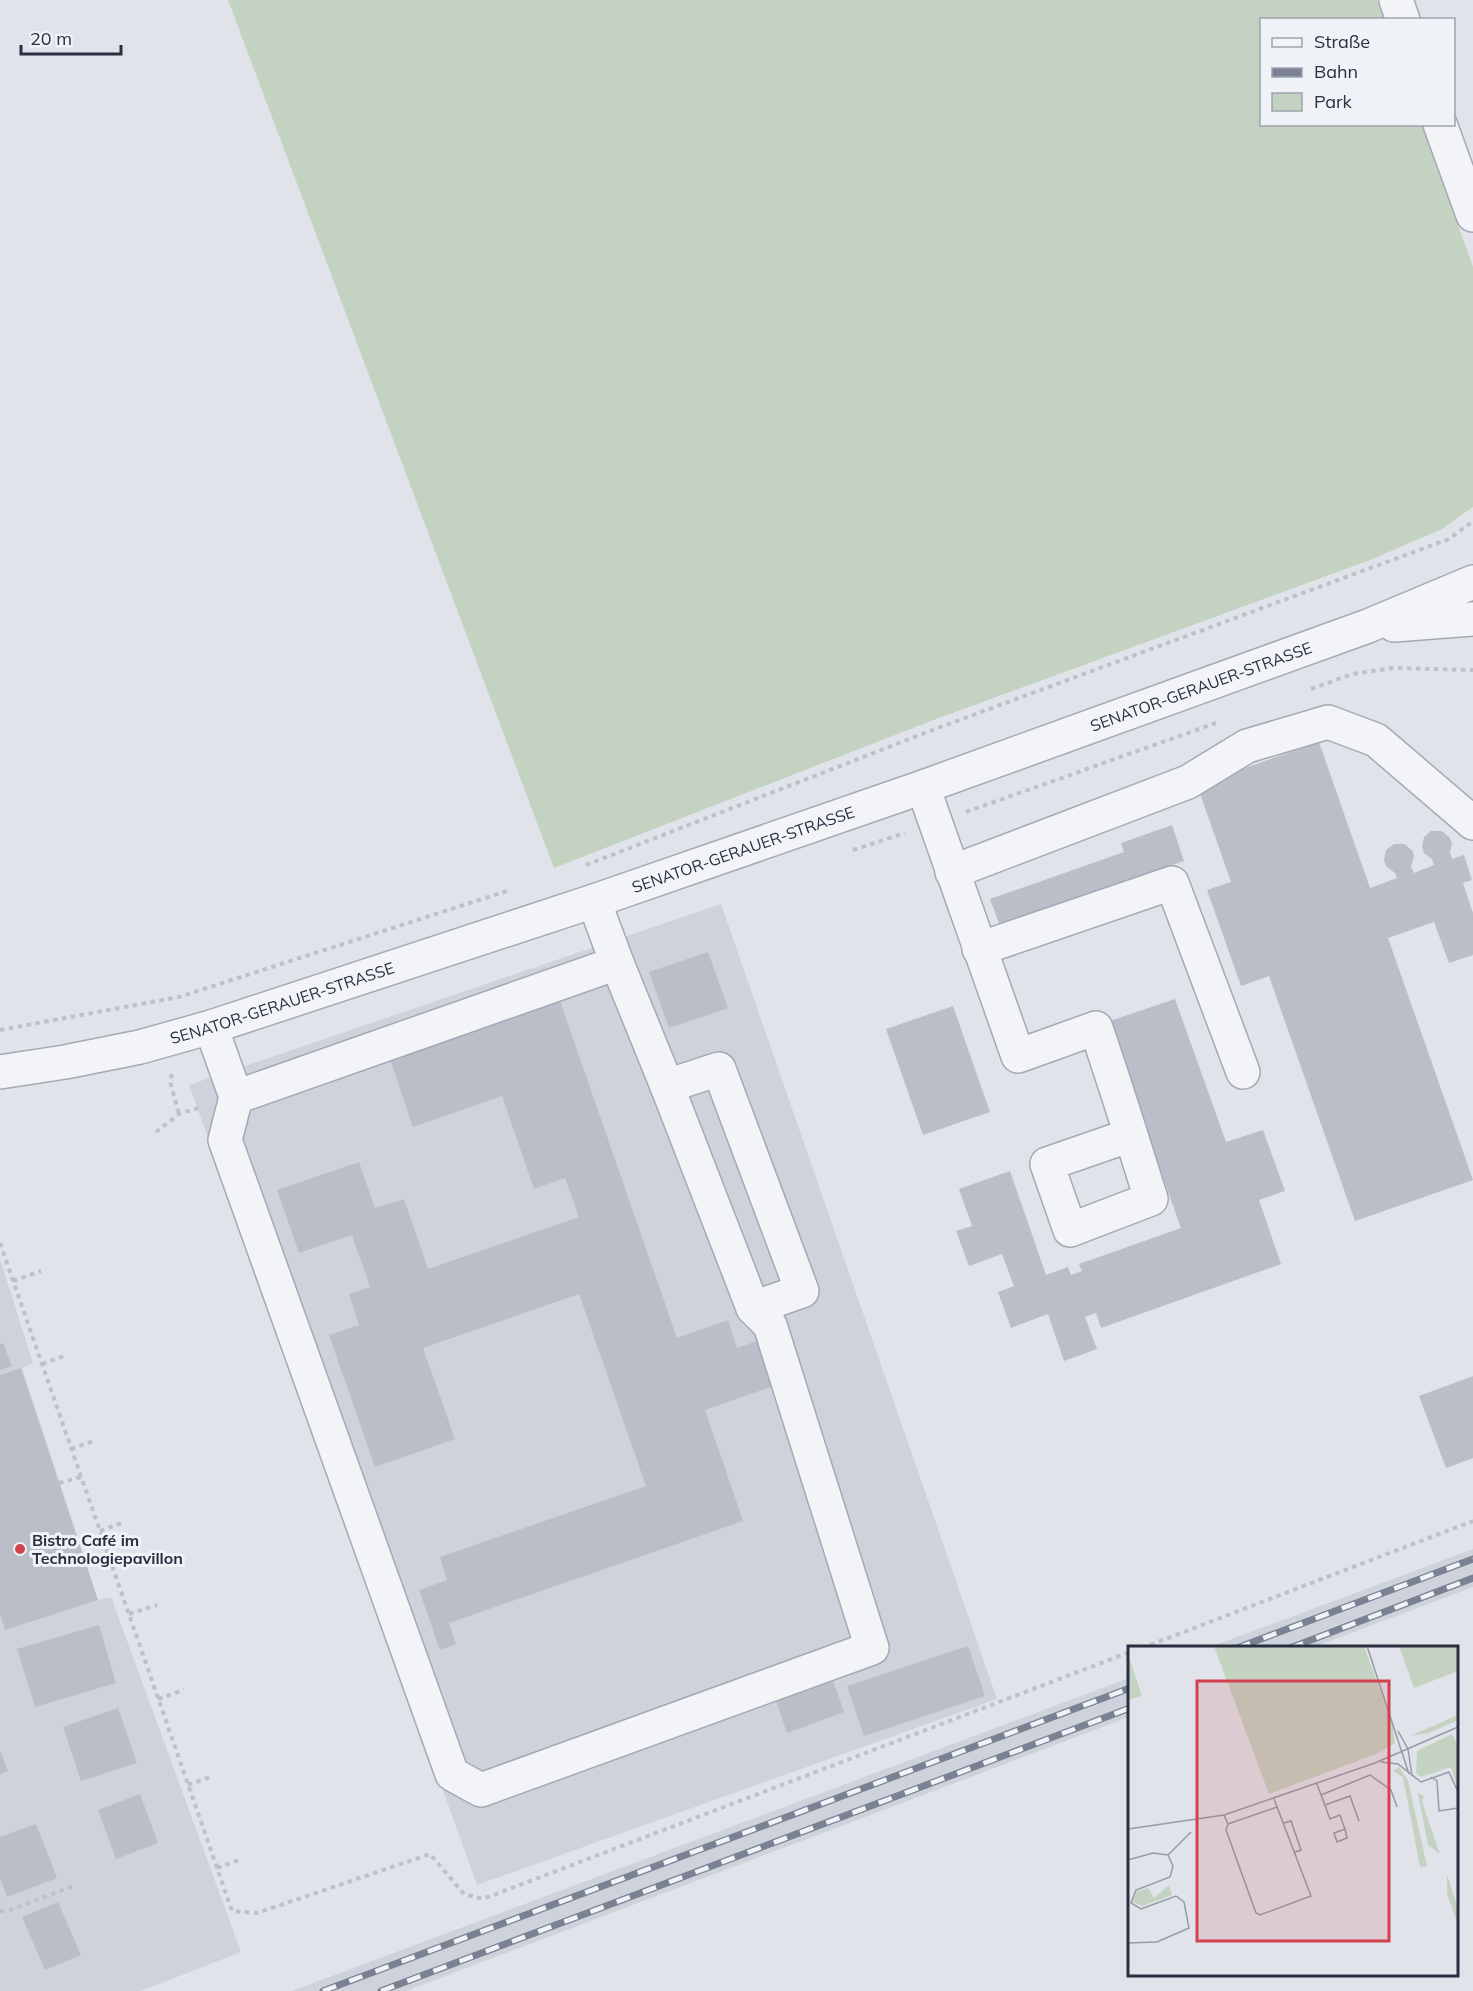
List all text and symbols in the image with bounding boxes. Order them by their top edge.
scale bar [21,18,122,56]
legend [1260,18,1455,126]
text: 20 m [30,27,72,50]
text: Straße [1314,30,1370,53]
text: Bahn [1314,60,1358,83]
text: Park [1314,90,1353,113]
street label: SENATOR-GERAUER-STRASSE [1087,637,1315,736]
street label: SENATOR-GERAUER-STRASSE [629,802,857,897]
street label: SENATOR-GERAUER-STRASSE [168,957,397,1048]
place label: Bistro Café im Technologiepavillon [32,1530,183,1568]
marker: Bistro Café im Technologiepavillon [13,1542,27,1556]
inset map [1128,1646,1458,1976]

